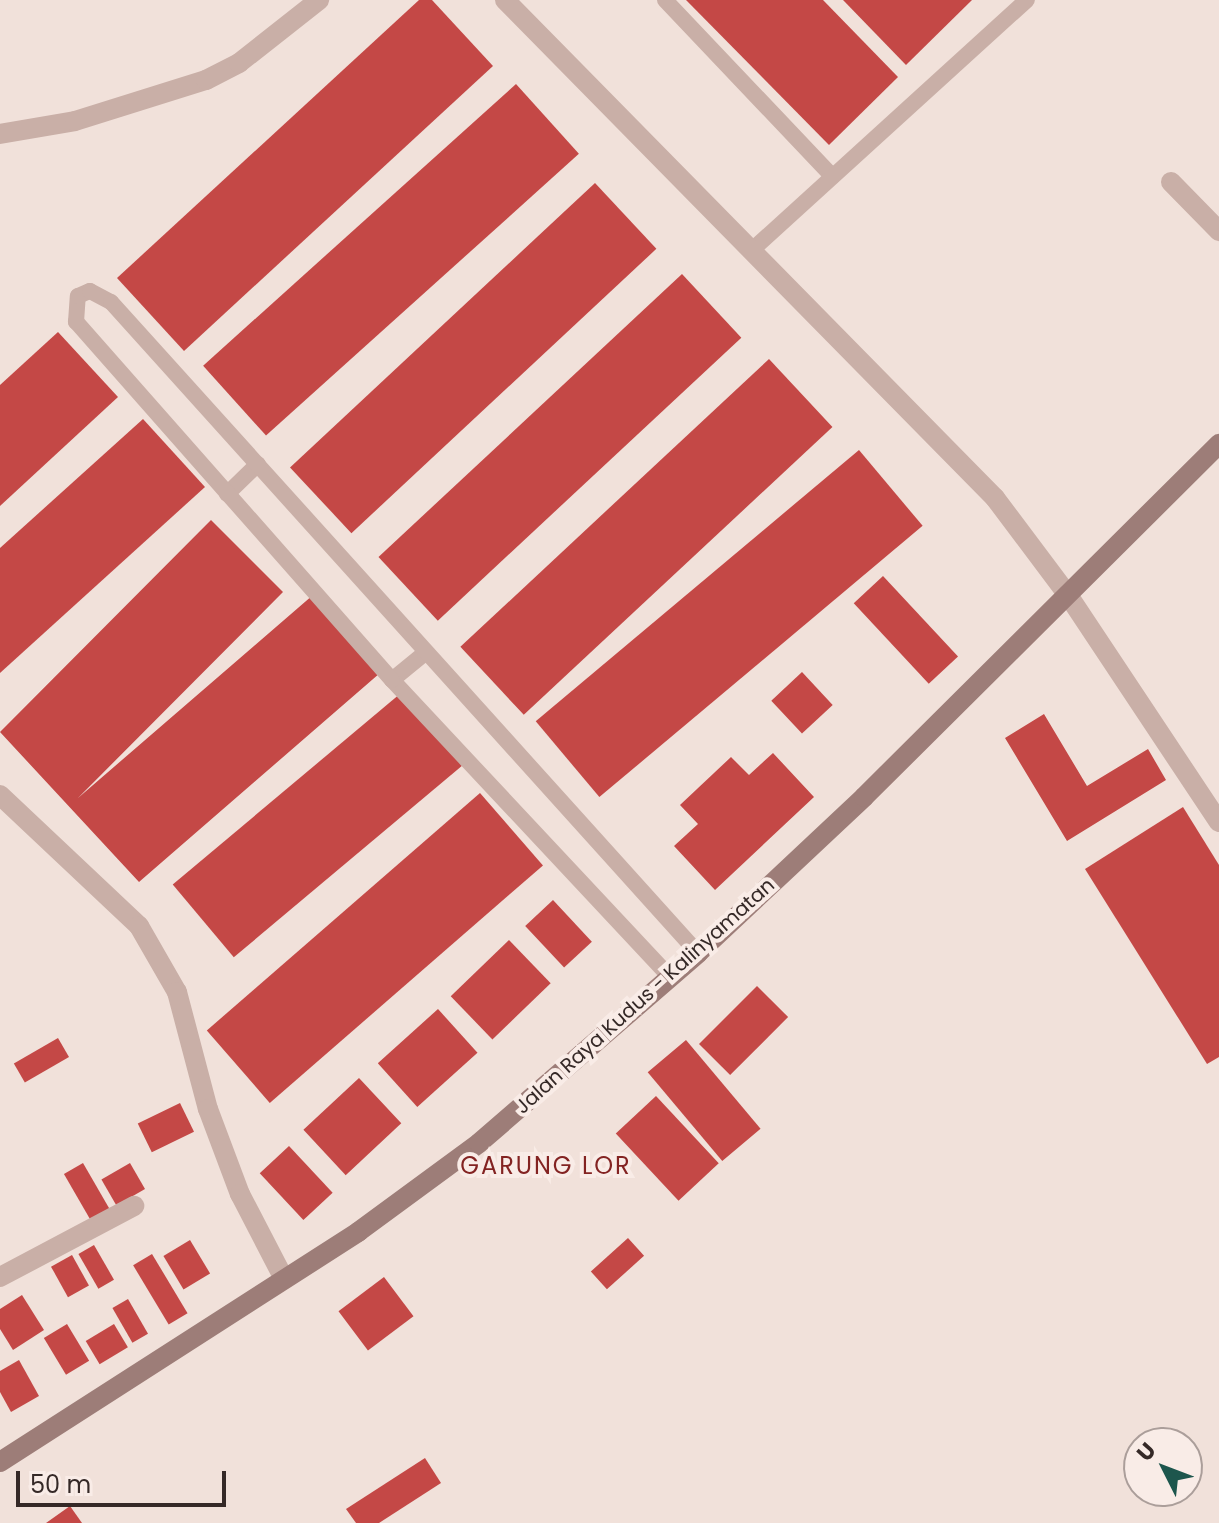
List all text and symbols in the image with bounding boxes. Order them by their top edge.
street label: Jalan Raya Kudus - Kalinyamatan [510,873,780,1119]
district label: GARUNG LOR [460,1152,632,1180]
north arrow [1123,1427,1203,1507]
text: U [1130,1436,1163,1468]
scale bar [20,1455,230,1505]
text: 50 m [30,1468,91,1501]

